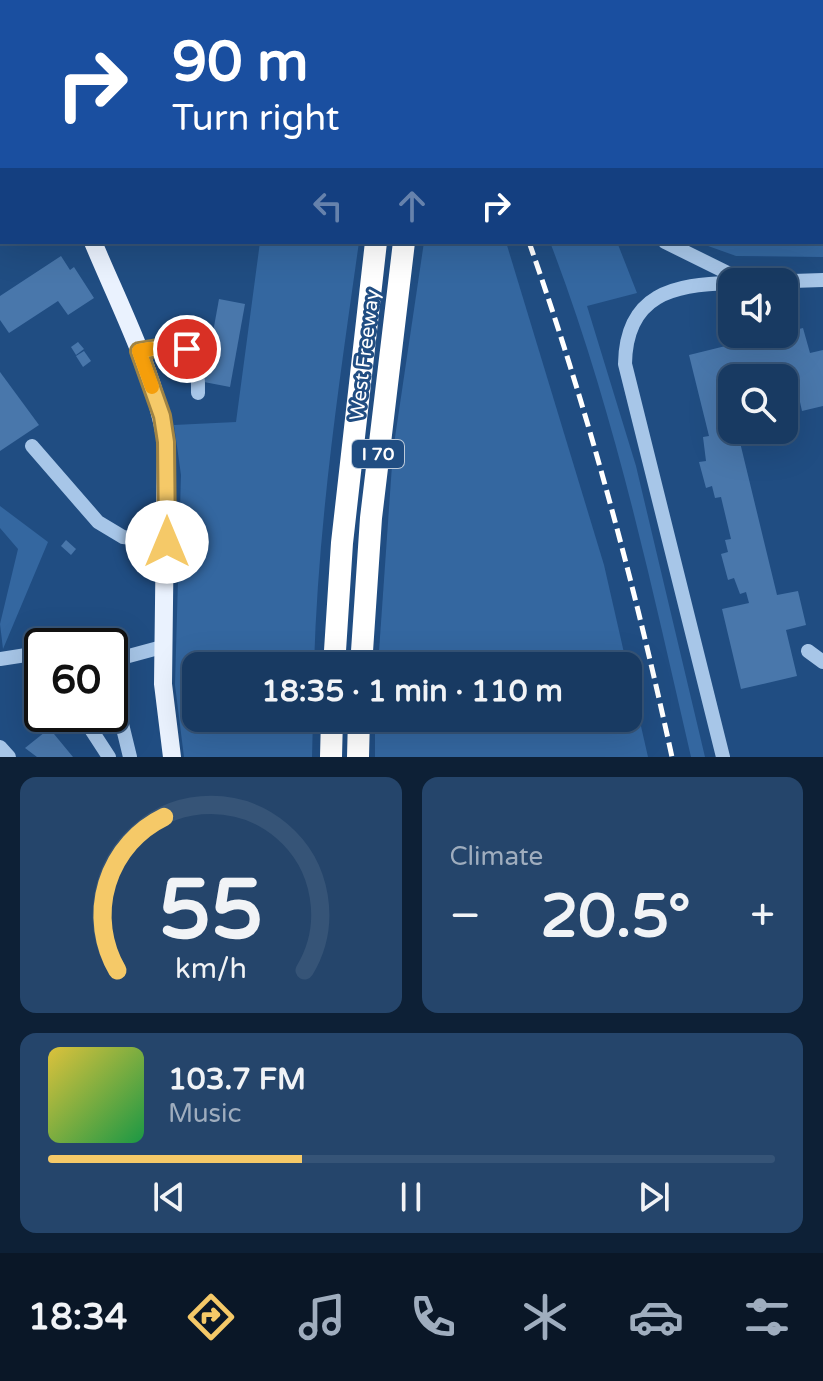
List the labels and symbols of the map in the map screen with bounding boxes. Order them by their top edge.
street label: West Freeway [345,288,385,422]
pin [153,315,221,383]
road number: I 70 [352,440,404,468]
position arrow [125,500,209,584]
speed limit sign: 60 [24,628,128,732]

